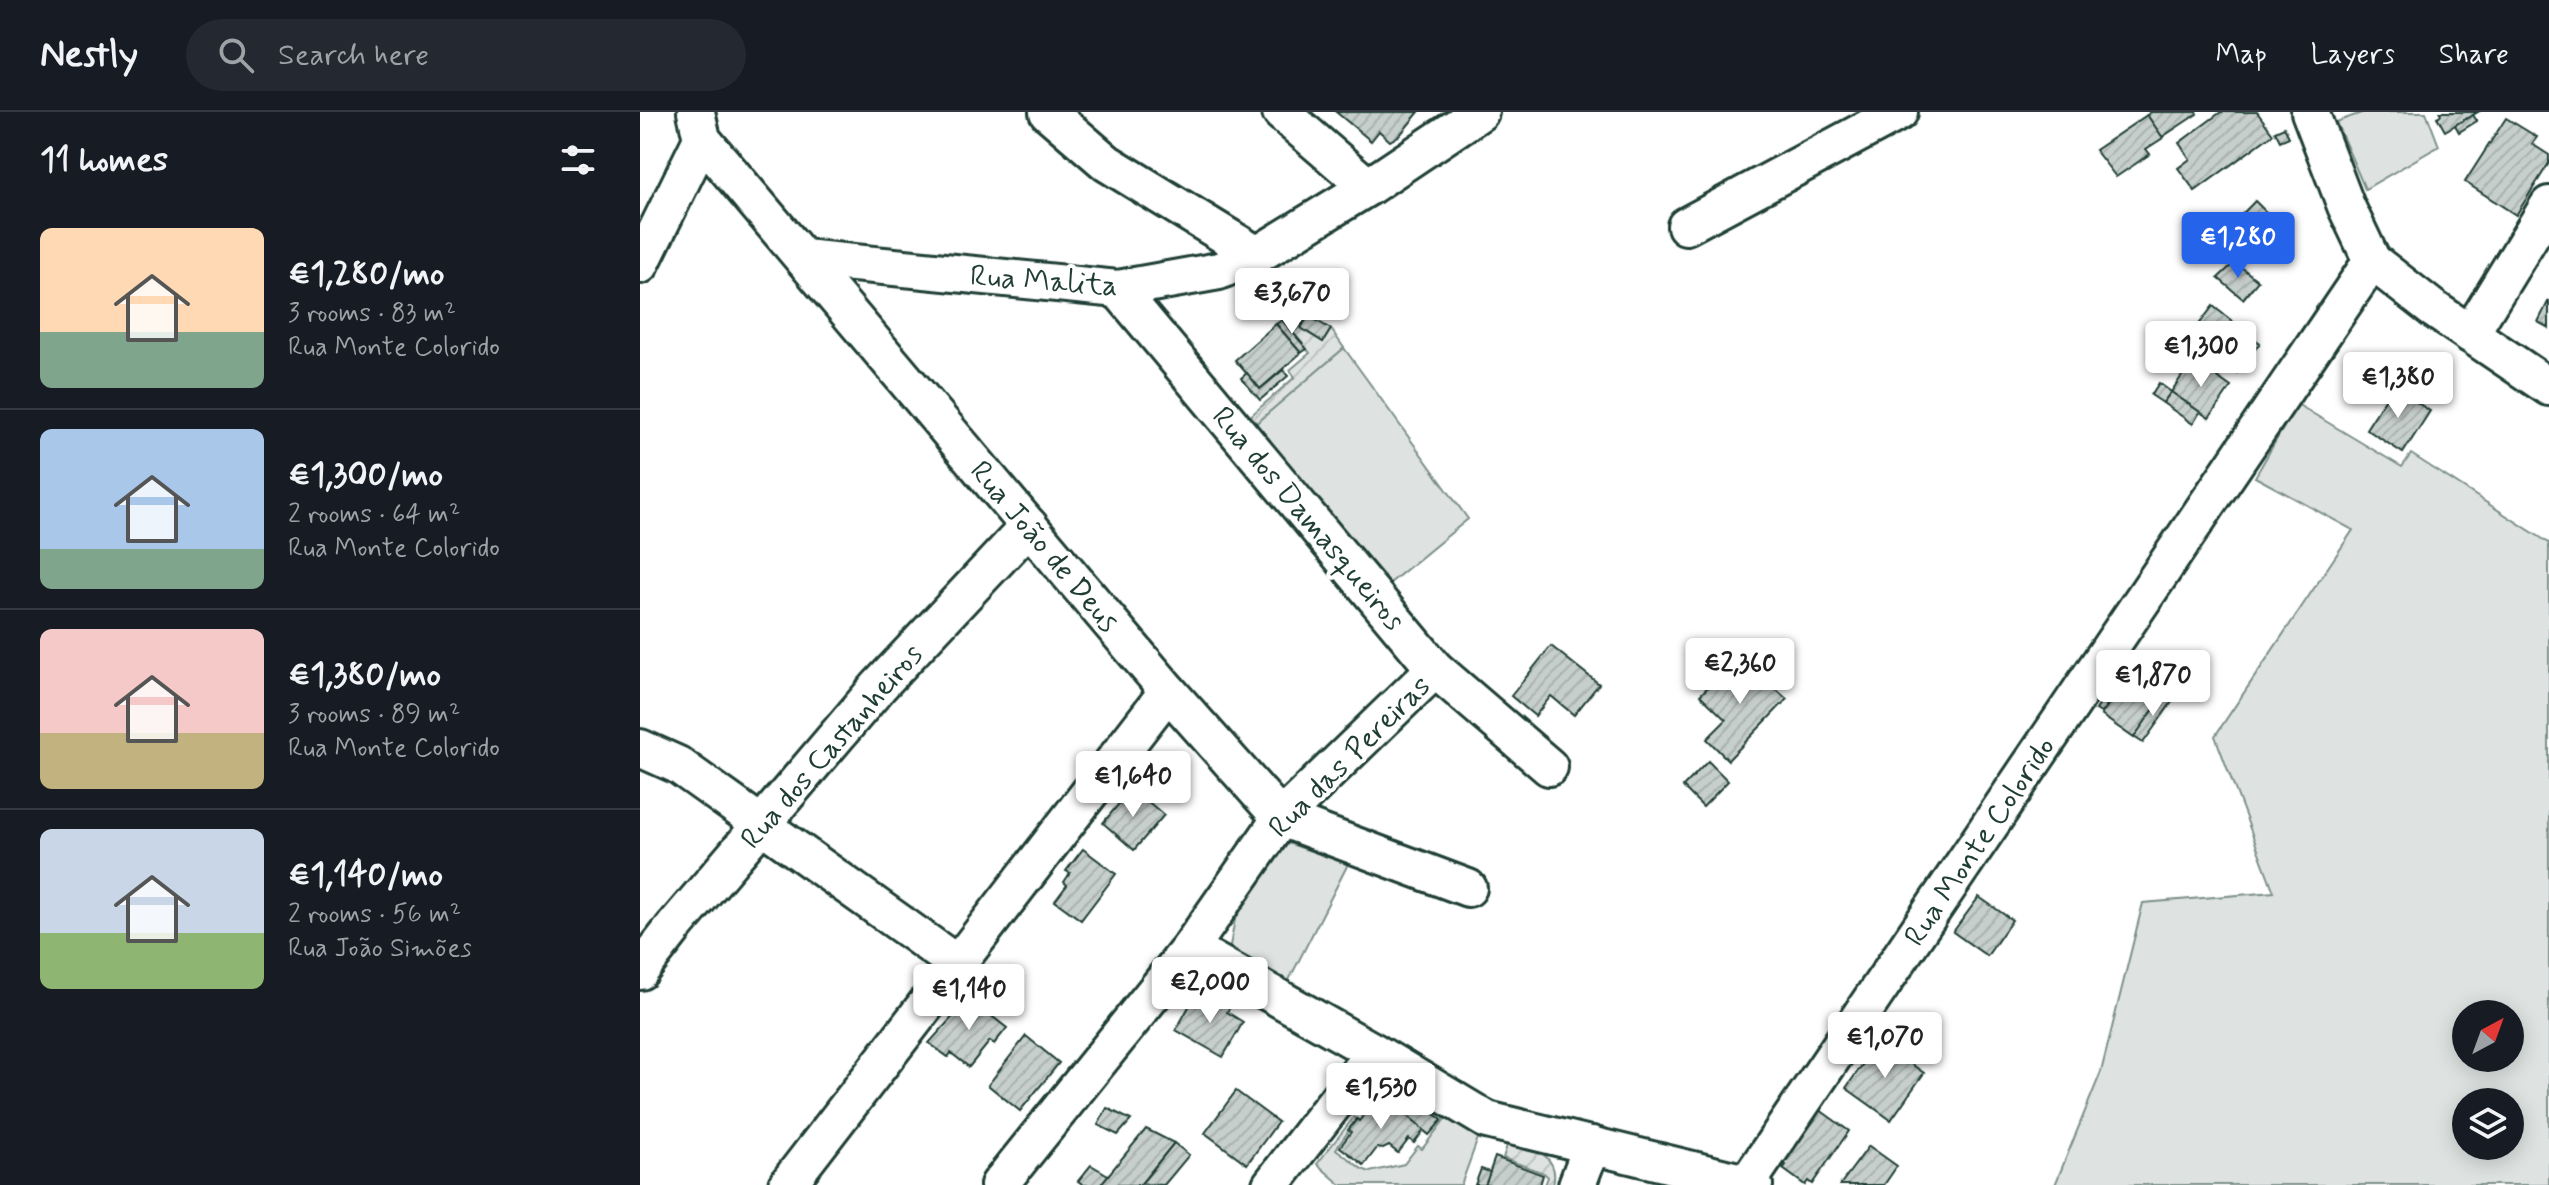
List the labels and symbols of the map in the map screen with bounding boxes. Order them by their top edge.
pin: €1,280 [2173,212,2303,280]
street label: Rua Malita [969,257,1119,306]
pin: €3,670 [1227,268,1357,336]
pin: €1,300 [2136,321,2266,389]
pin: €1,380 [2333,352,2463,420]
street label: Rua dos Damasqueiros [1203,399,1413,639]
street label: Rua João de Deus [961,453,1127,641]
street label: Rua dos Castanheiros [732,636,932,858]
pin: €2,360 [1675,638,1805,706]
pin: €1,870 [2088,650,2218,718]
street label: Rua das Pereiras [1260,667,1440,847]
street label: Rua Monte Colorido [1896,730,2065,954]
pin: €1,640 [1068,751,1198,819]
pin: €2,000 [1145,957,1275,1025]
pin: €1,140 [904,964,1034,1032]
north arrow [2452,1000,2524,1072]
pin: €1,070 [1820,1012,1950,1080]
pin: €1,530 [1316,1063,1446,1131]

